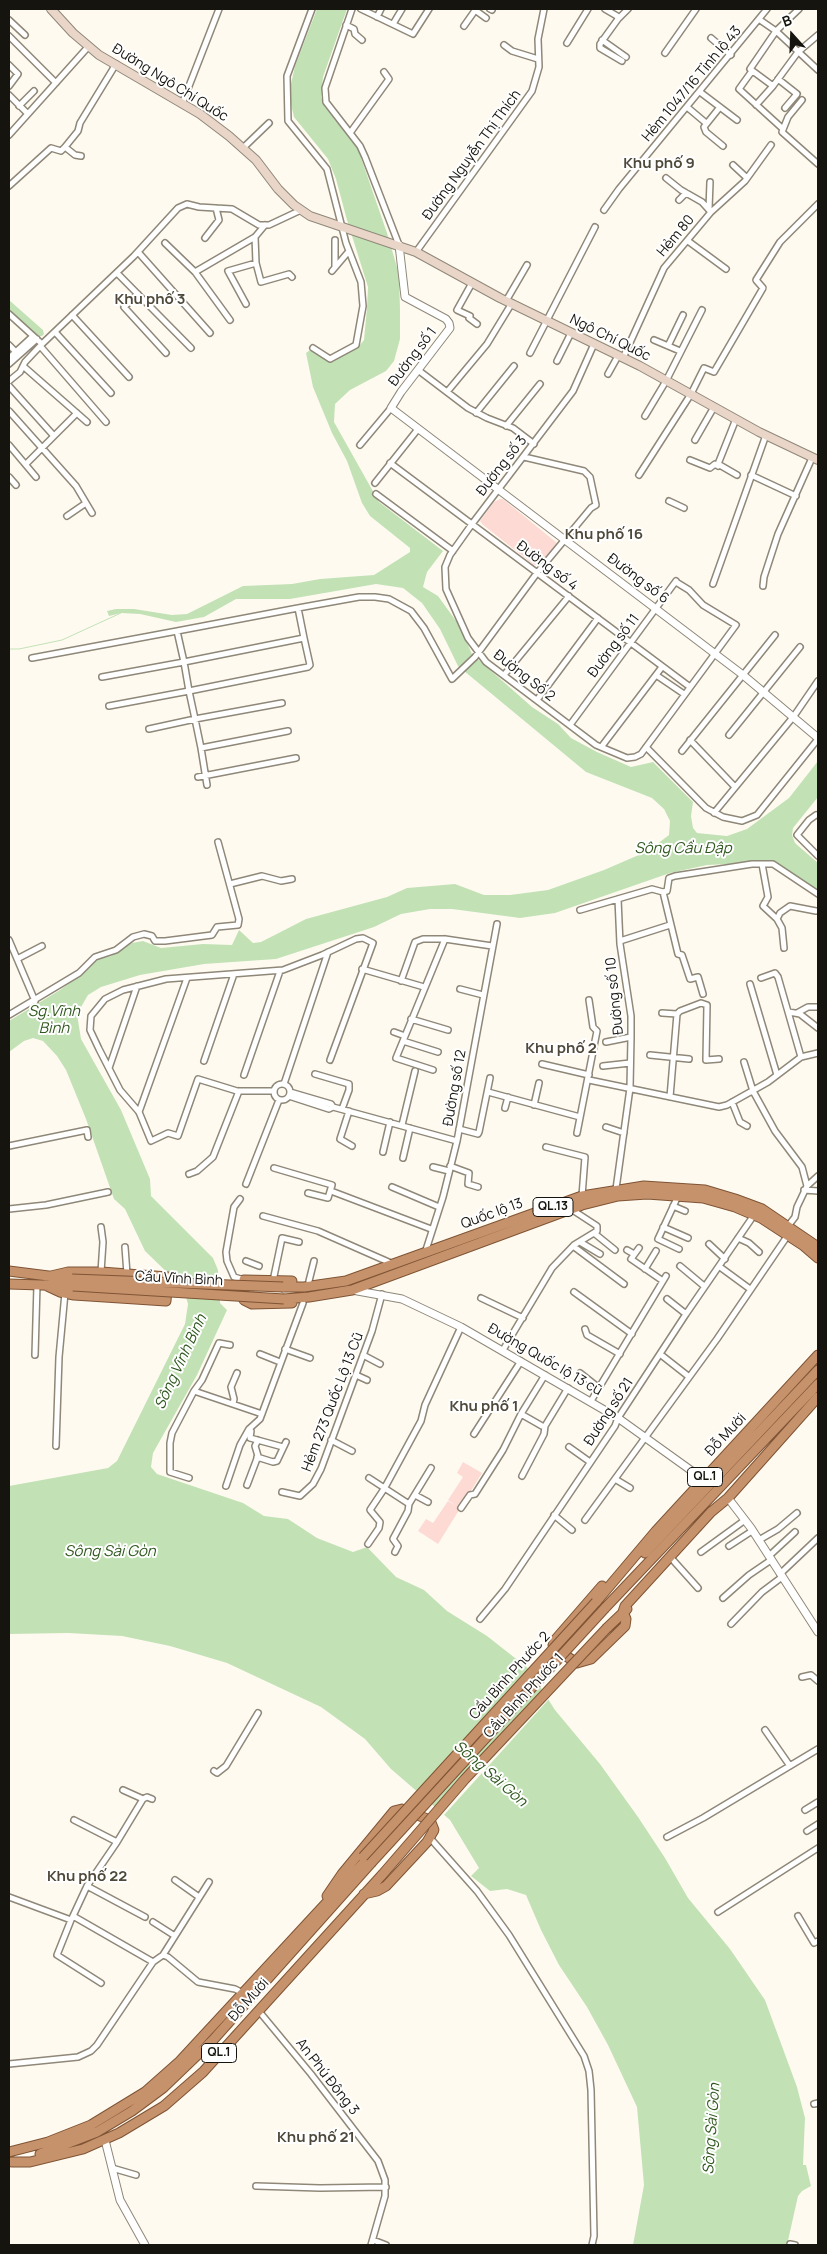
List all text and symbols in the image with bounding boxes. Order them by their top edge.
north arrow [767,10,817,60]
text: B [779,10,794,31]
street label: Hẻm 1047/16 Tỉnh lộ 43 [639,23,745,145]
street label: Đường Ngô Chí Quốc [109,41,231,125]
street label: Đường Nguyễn Thị Thích [419,87,525,223]
district label: Khu phố 9 [623,155,695,173]
street label: Hẻm 80 [654,212,698,260]
district label: Khu phố 3 [114,291,186,309]
street label: Ngô Chí Quốc [567,311,653,365]
street label: Đường số 1 [385,324,441,390]
street label: Đường số 3 [473,433,531,499]
district label: Khu phố 16 [565,526,643,544]
street label: Đường số 4 [513,538,581,594]
street label: Đường số 6 [604,550,672,608]
street label: Đường số 11 [585,611,643,681]
street label: Đường Số 2 [490,647,558,705]
water label: Sông Cầu Đập [634,840,732,858]
street label: Đường số 10 [603,956,627,1036]
water label: Sg.Vĩnh Bình [28,1003,80,1038]
district label: Khu phố 2 [525,1040,597,1058]
street label: Đường số 12 [440,1048,470,1128]
street label: Quốc lộ 13 [459,1195,525,1233]
road number: QL.13 [533,1198,573,1216]
street label: Cầu Vĩnh Bình [134,1268,224,1290]
water label: Sông Vĩnh Bình [151,1312,211,1412]
street label: Đường Quốc lộ 13 cũ [485,1320,605,1400]
street label: Hẻm 273 Quốc Lộ 13 Cũ [299,1330,367,1474]
street label: Đường số 21 [581,1375,637,1449]
district label: Khu phố 1 [450,1398,518,1416]
street label: Đỗ Mười [702,1410,750,1460]
road number: QL.1 [688,1468,722,1486]
water label: Sông Sài Gòn [64,1543,156,1561]
street label: Cầu Bình Phước 2 [466,1629,554,1723]
street label: Cầu Bình Phước 1 [480,1650,568,1742]
water label: Sông Sài Gòn [450,1737,530,1811]
district label: Khu phố 22 [47,1868,127,1886]
street label: Đỗ Mười [225,1975,273,2025]
street label: An Phú Đông 3 [292,2035,362,2119]
road number: QL.1 [202,2044,236,2062]
water label: Sông Sài Gòn [700,2083,724,2175]
district label: Khu phố 21 [277,2129,355,2147]

